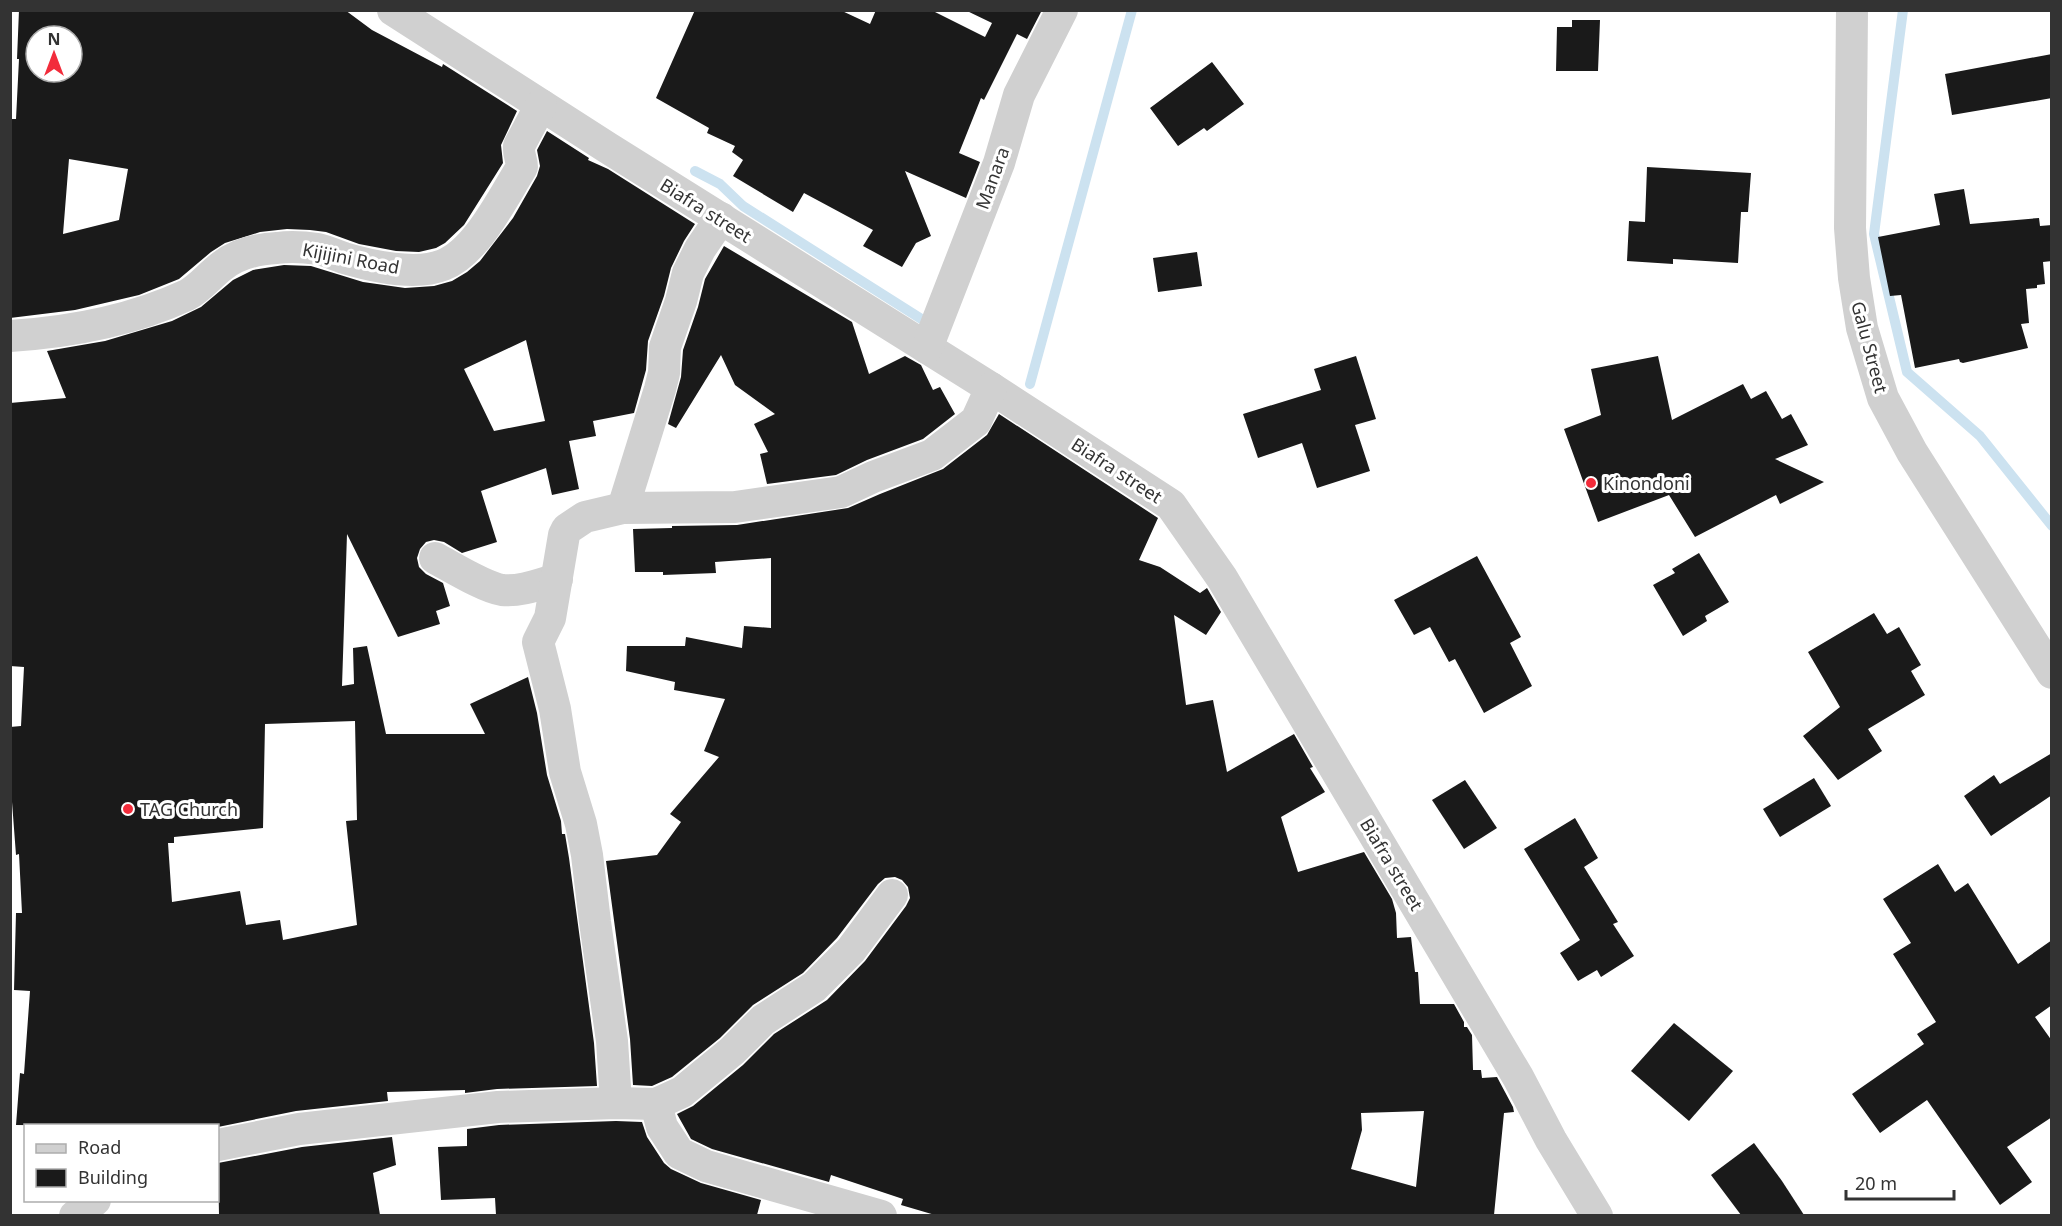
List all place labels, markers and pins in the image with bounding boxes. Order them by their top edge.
place label: Kinondoni [1603,471,1690,495]
marker: Kinondoni [1584,476,1598,490]
place label: TAG Church [140,797,238,821]
marker: TAG Church [121,802,135,816]

